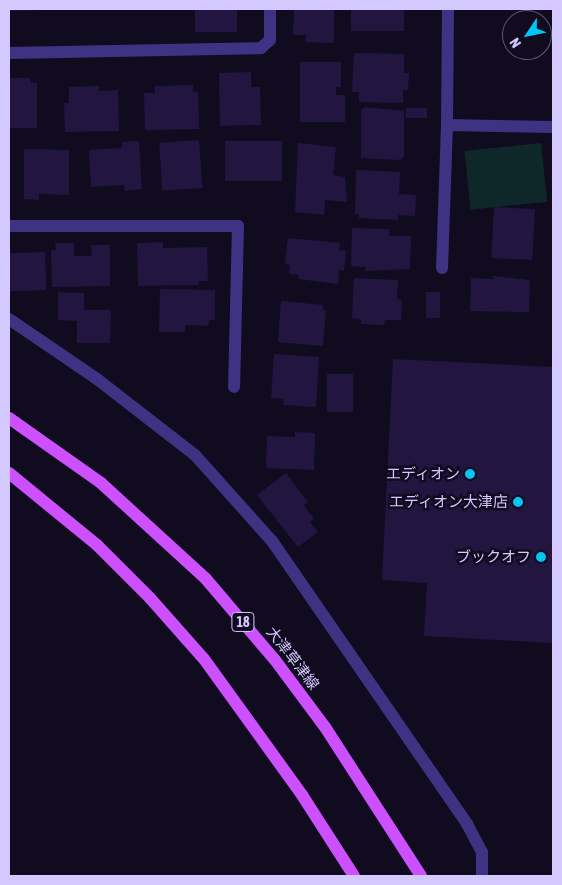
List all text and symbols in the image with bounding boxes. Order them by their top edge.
north arrow [502,10,552,60]
text: N [506,35,524,51]
place label: エディオン [385,465,460,483]
marker: エディオン [464,468,476,480]
place label: エディオン大津店 [388,493,508,511]
marker: エディオン大津店 [512,496,524,508]
place label: ブックオフ [456,548,531,566]
marker: ブックオフ [535,551,547,563]
road number: 18 [230,610,256,634]
street label: 大津草津線 [263,623,323,693]

